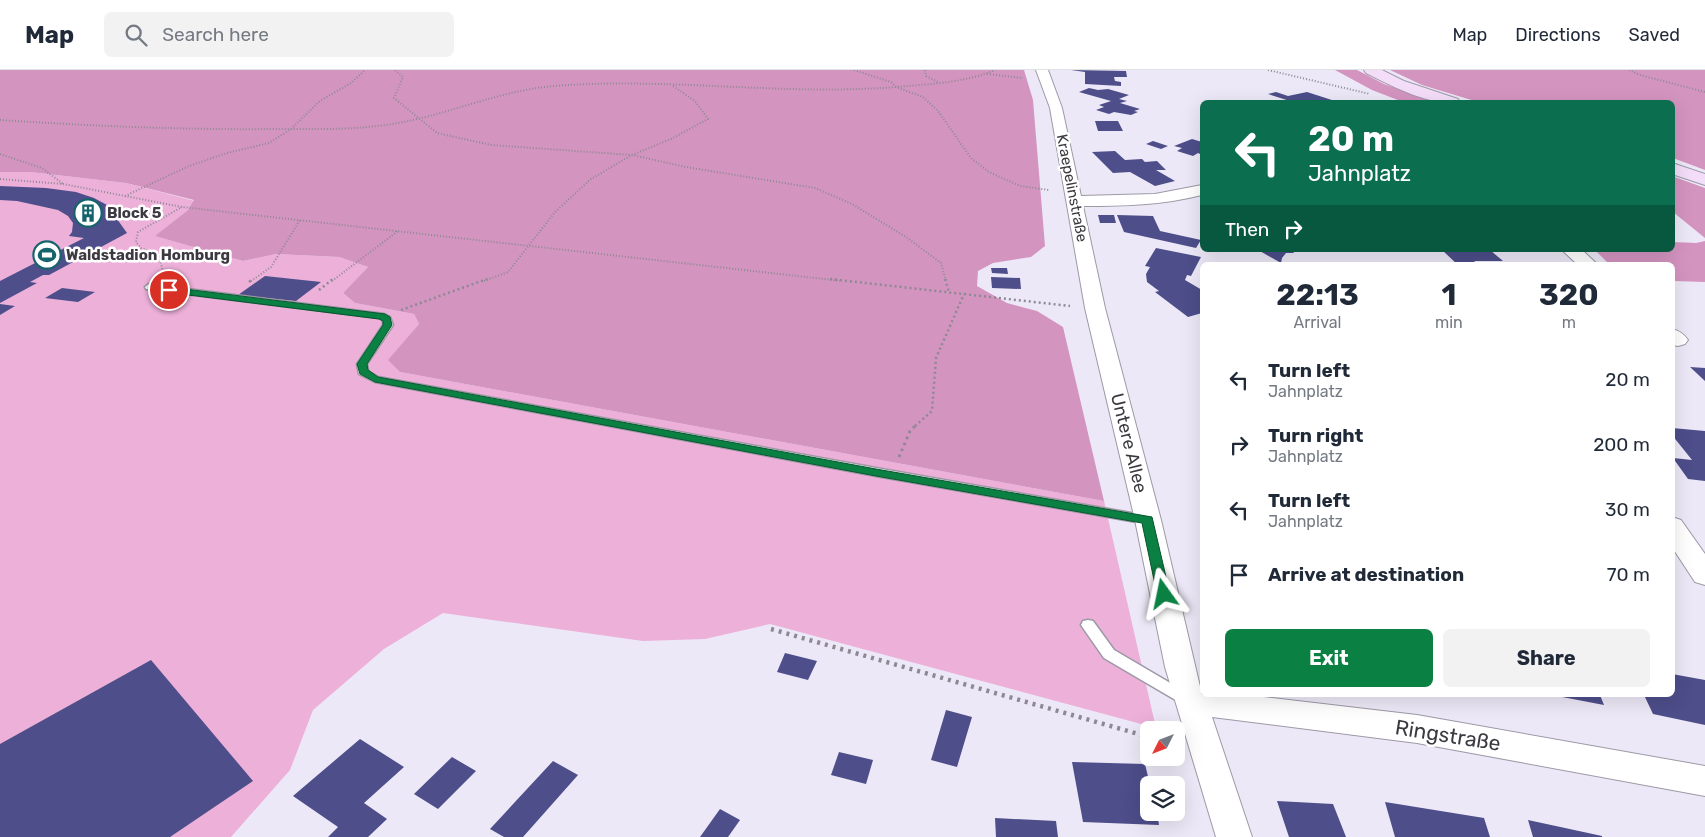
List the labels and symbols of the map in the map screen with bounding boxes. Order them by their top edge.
street label: Kraepelinstraße [1053,133,1091,243]
building icon: Block 5 [73,198,103,228]
place label: Block 5 [107,204,162,222]
sports icon: Waldstadion Homburg [32,240,62,270]
place label: Waldstadion Homburg [66,246,230,264]
pin [148,269,190,311]
street label: Untere Allee [1106,391,1152,495]
position arrow [1137,567,1189,619]
street label: Ringstraße [1393,714,1503,756]
north arrow [1140,721,1185,766]

